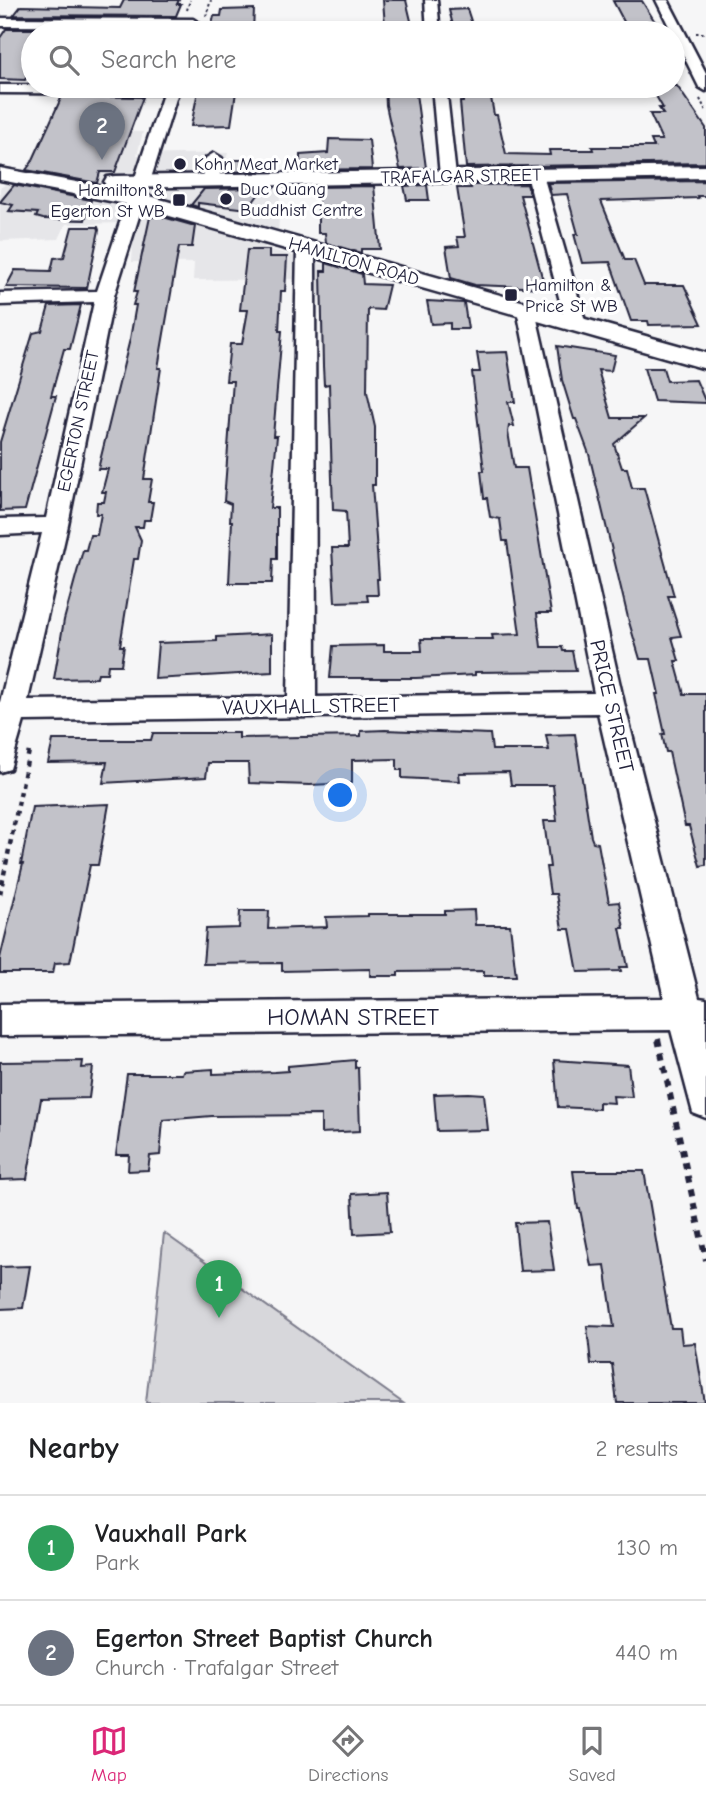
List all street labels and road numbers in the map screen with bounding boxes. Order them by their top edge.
street label: TRAFALGAR STREET [380,165,542,188]
street label: HAMILTON ROAD [286,233,422,290]
street label: EGERTON STREET [53,348,104,494]
street label: PRICE STREET [585,637,639,775]
street label: VAUXHALL STREET [222,692,400,720]
street label: HOMAN STREET [267,1003,440,1031]

